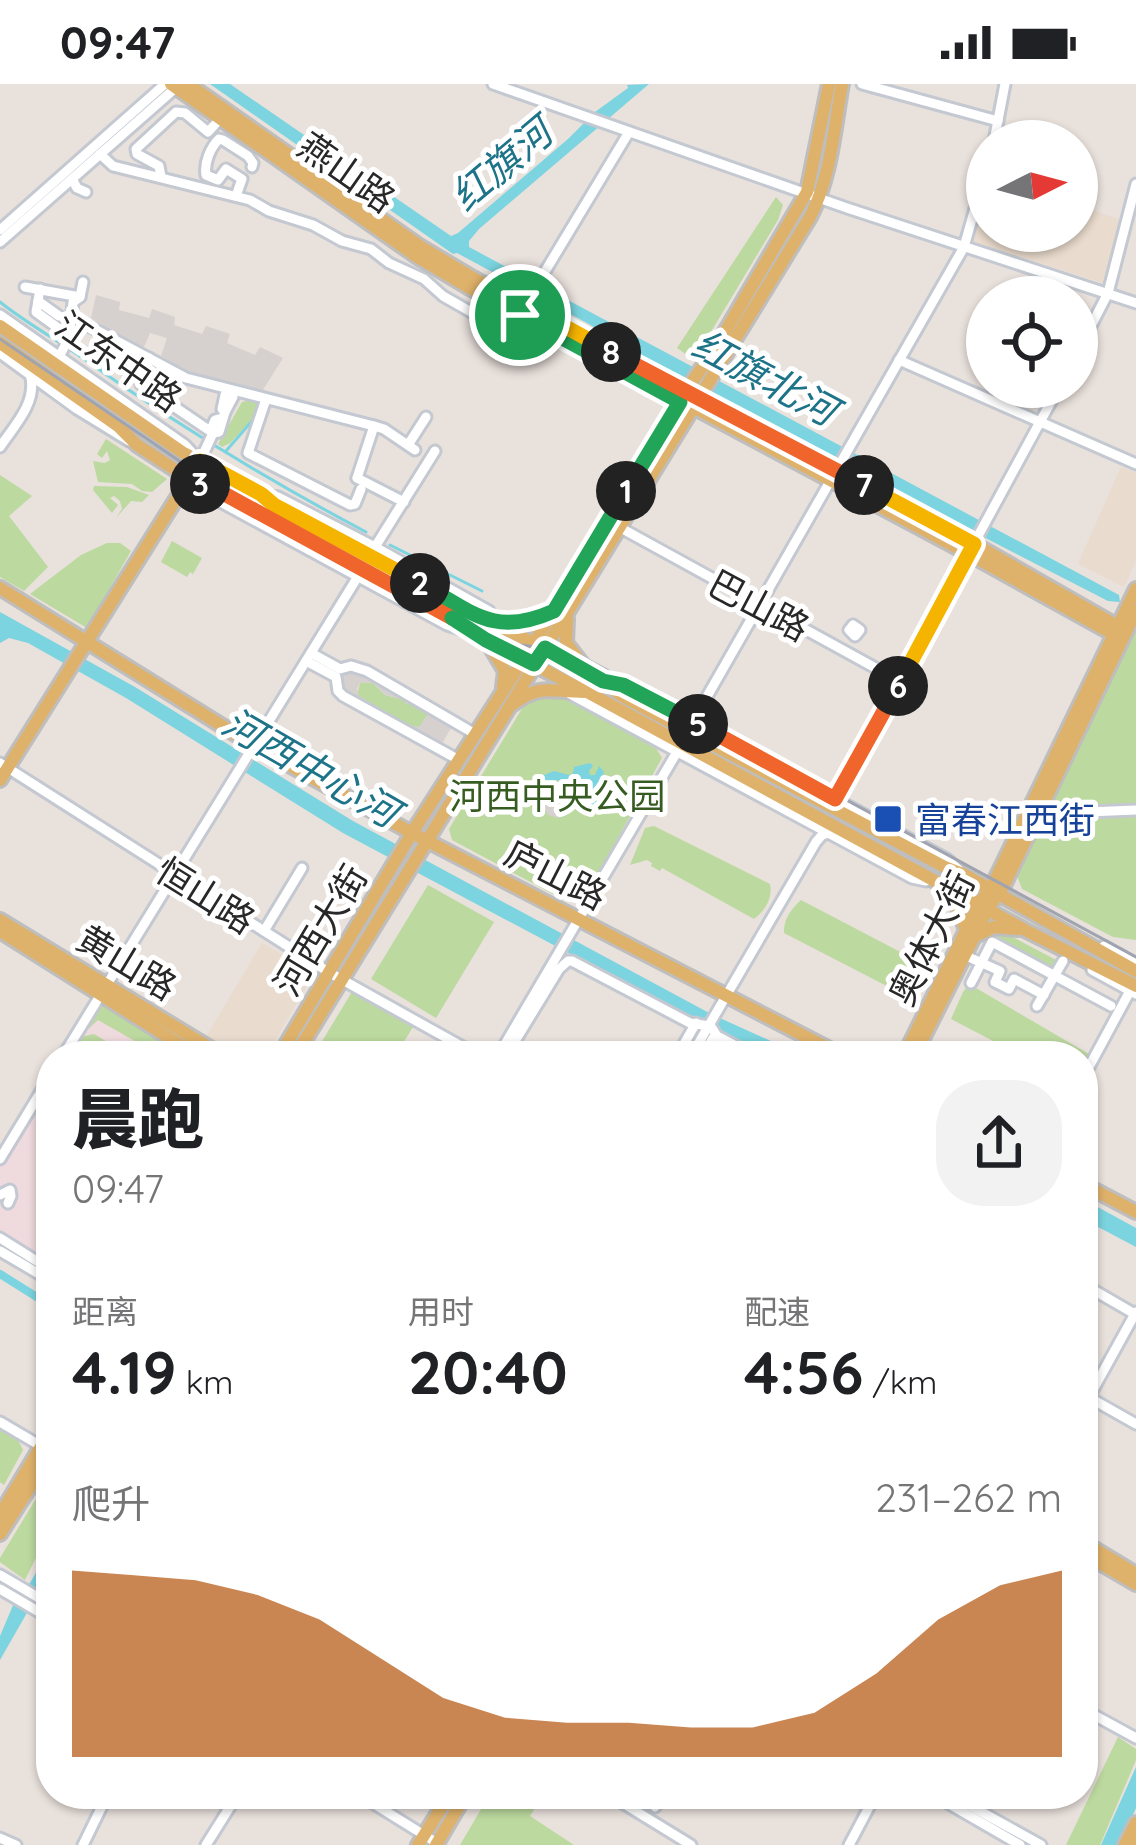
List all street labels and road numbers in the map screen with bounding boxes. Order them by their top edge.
street label: 燕山路 [290,123,404,221]
street label: 江东中路 [47,301,191,421]
street label: 巴山路 [701,560,817,650]
street label: 庐山路 [498,829,614,919]
street label: 恒山路 [148,847,264,943]
street label: 河西大街 [264,857,376,1003]
street label: 奥体大街 [878,864,984,1012]
street label: 黄山路 [69,915,185,1009]

